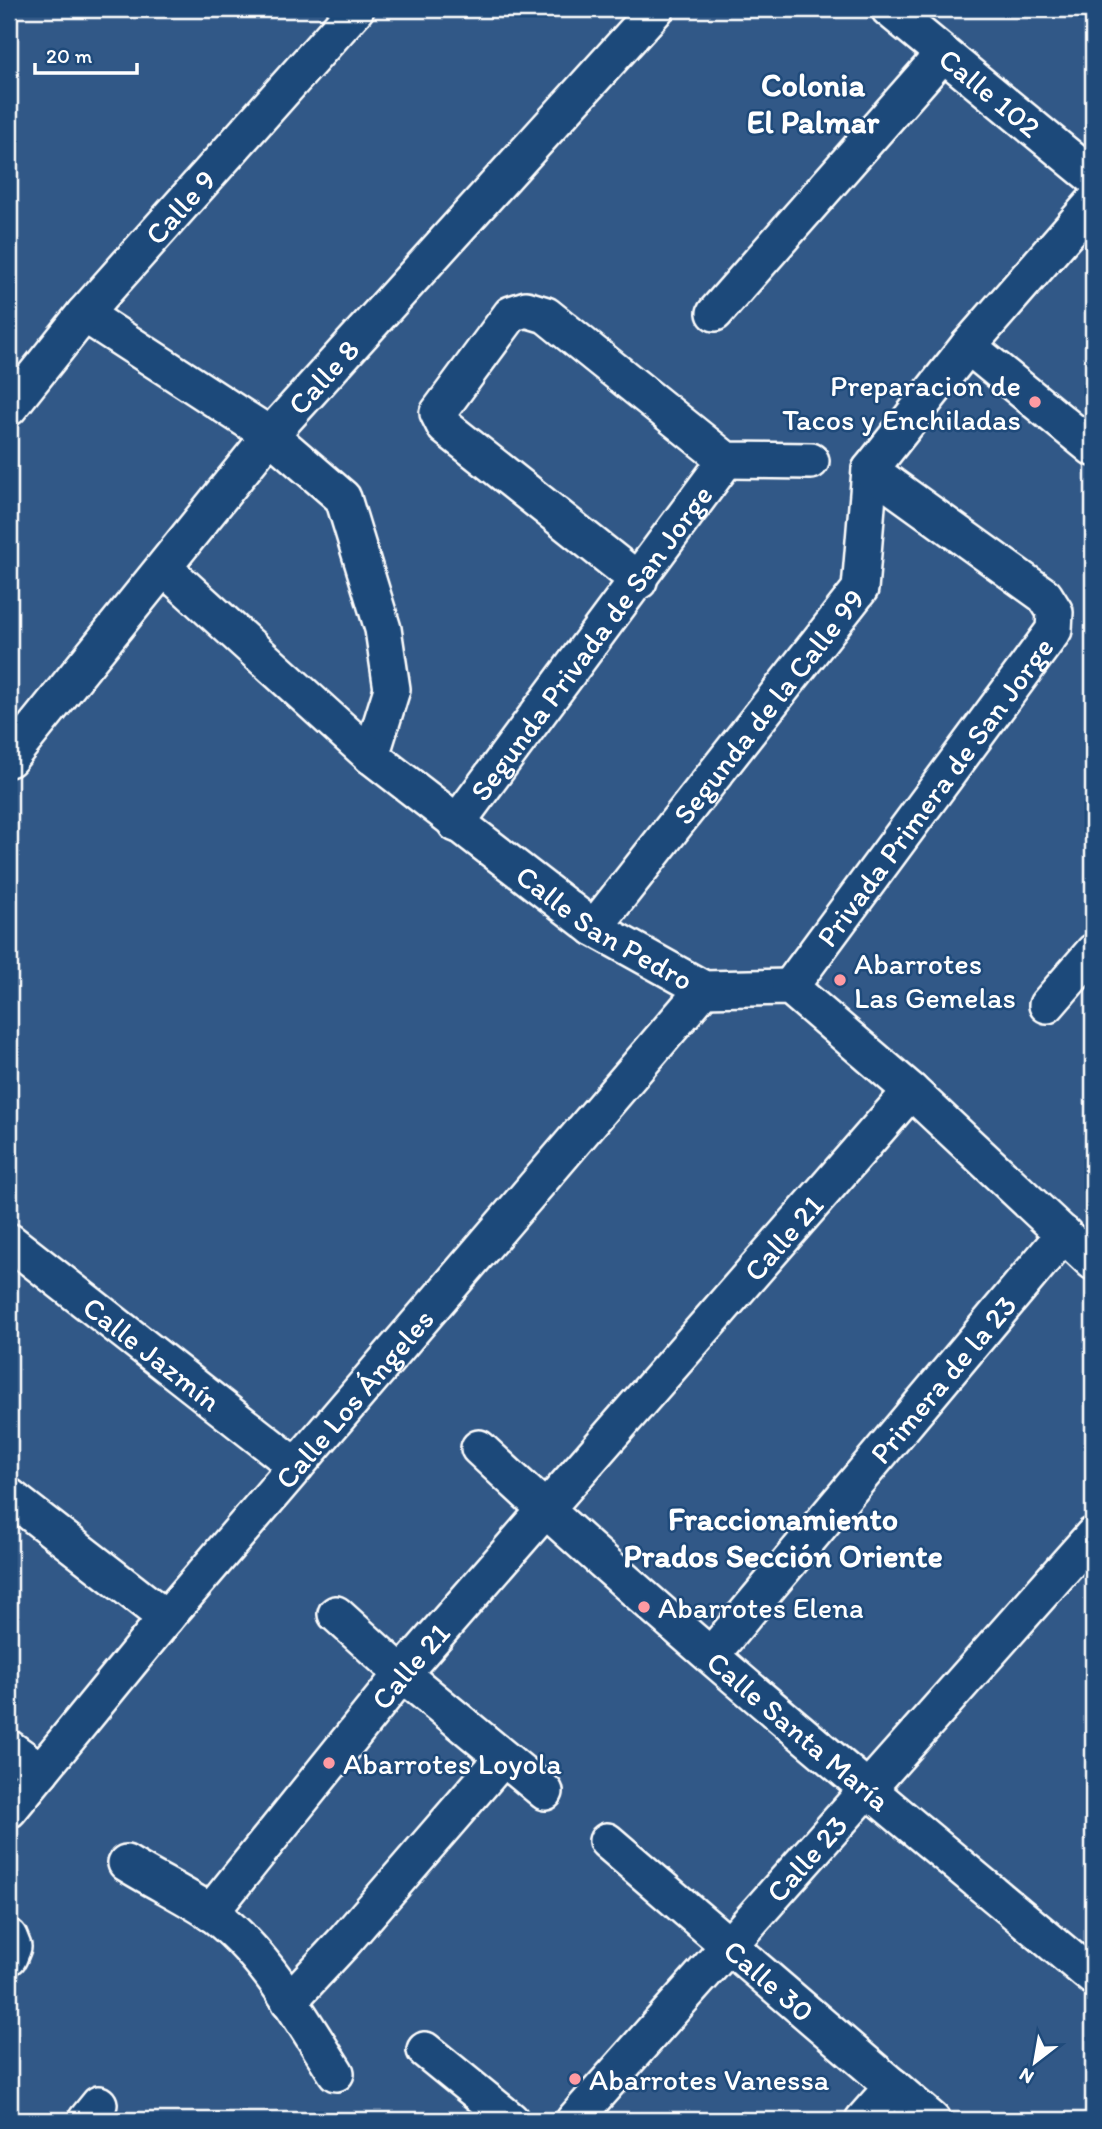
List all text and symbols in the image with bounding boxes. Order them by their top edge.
scale bar [35,32,136,76]
street label: Calle 102 [932,39,1049,145]
text: 20 m [46,43,93,68]
district label: Colonia El Palmar [747,66,880,141]
street label: Calle 9 [136,161,223,252]
street label: Calle 8 [279,331,367,422]
place label: Preparacion de Tacos y Enchiladas [782,367,1021,438]
marker: Preparacion de Tacos y Enchiladas [1027,394,1043,410]
street label: Segunda Privada de San Jorge [461,477,720,808]
street label: Segunda de la Calle 99 [664,581,872,831]
street label: Privada Primera de San Jorge [808,629,1061,954]
street label: Calle San Pedro [509,856,700,998]
place label: Abarrotes Las Gemelas [854,945,1016,1016]
marker: Abarrotes Las Gemelas [832,972,848,988]
street label: Calle 21 [735,1187,831,1288]
street label: Primera de la 23 [861,1287,1024,1471]
street label: Calle Jazmín [76,1288,229,1419]
street label: Calle Los Ángeles [267,1301,441,1496]
district label: Fraccionamiento Prados Sección Oriente [623,1500,943,1575]
place label: Abarrotes Elena [658,1589,864,1626]
marker: Abarrotes Elena [636,1599,652,1615]
street label: Calle 21 [363,1615,457,1717]
street label: Calle Santa María [700,1643,898,1819]
place label: Abarrotes Loyola [343,1745,562,1782]
marker: Abarrotes Loyola [321,1755,337,1771]
street label: Calle 23 [758,1807,855,1910]
street label: Calle 30 [716,1931,822,2030]
north arrow [1000,2028,1070,2098]
place label: Abarrotes Vanessa [589,2061,830,2098]
text: N [1015,2063,1038,2089]
marker: Abarrotes Vanessa [567,2071,583,2087]

